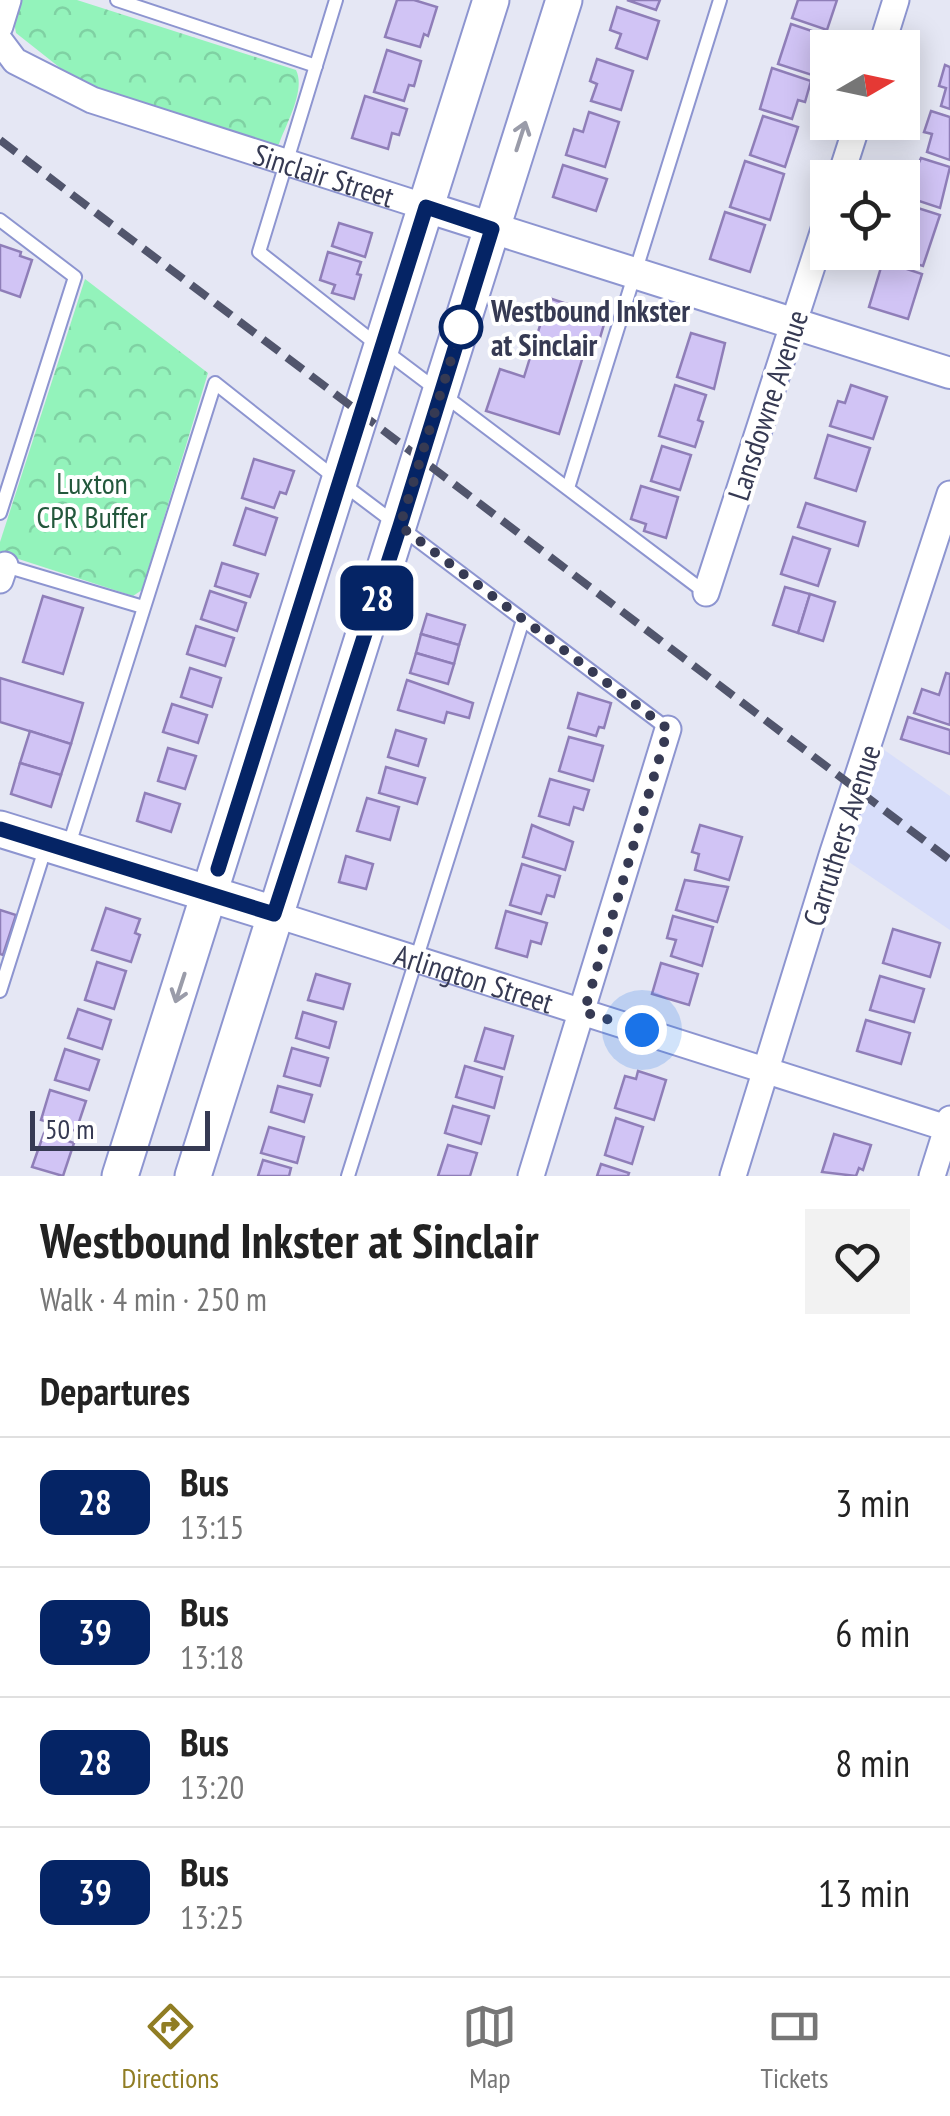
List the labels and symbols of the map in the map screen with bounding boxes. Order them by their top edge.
north arrow [810,30,920,140]
one-way arrow [513,121,531,152]
street label: Sinclair Street [249,134,400,215]
place label: Westbound Inkster at Sinclair [490,291,690,364]
street label: Lansdowne Avenue [718,305,816,505]
marker: Westbound Inkster at Sinclair [440,306,482,348]
park label: Luxton CPR Buffer [37,463,148,536]
line badge: 28 [332,566,422,630]
street label: Carruthers Avenue [793,739,889,931]
street label: Arlington Street [390,934,559,1021]
one-way arrow [169,971,187,1003]
your location [617,1005,667,1055]
scale bar [30,1106,210,1150]

